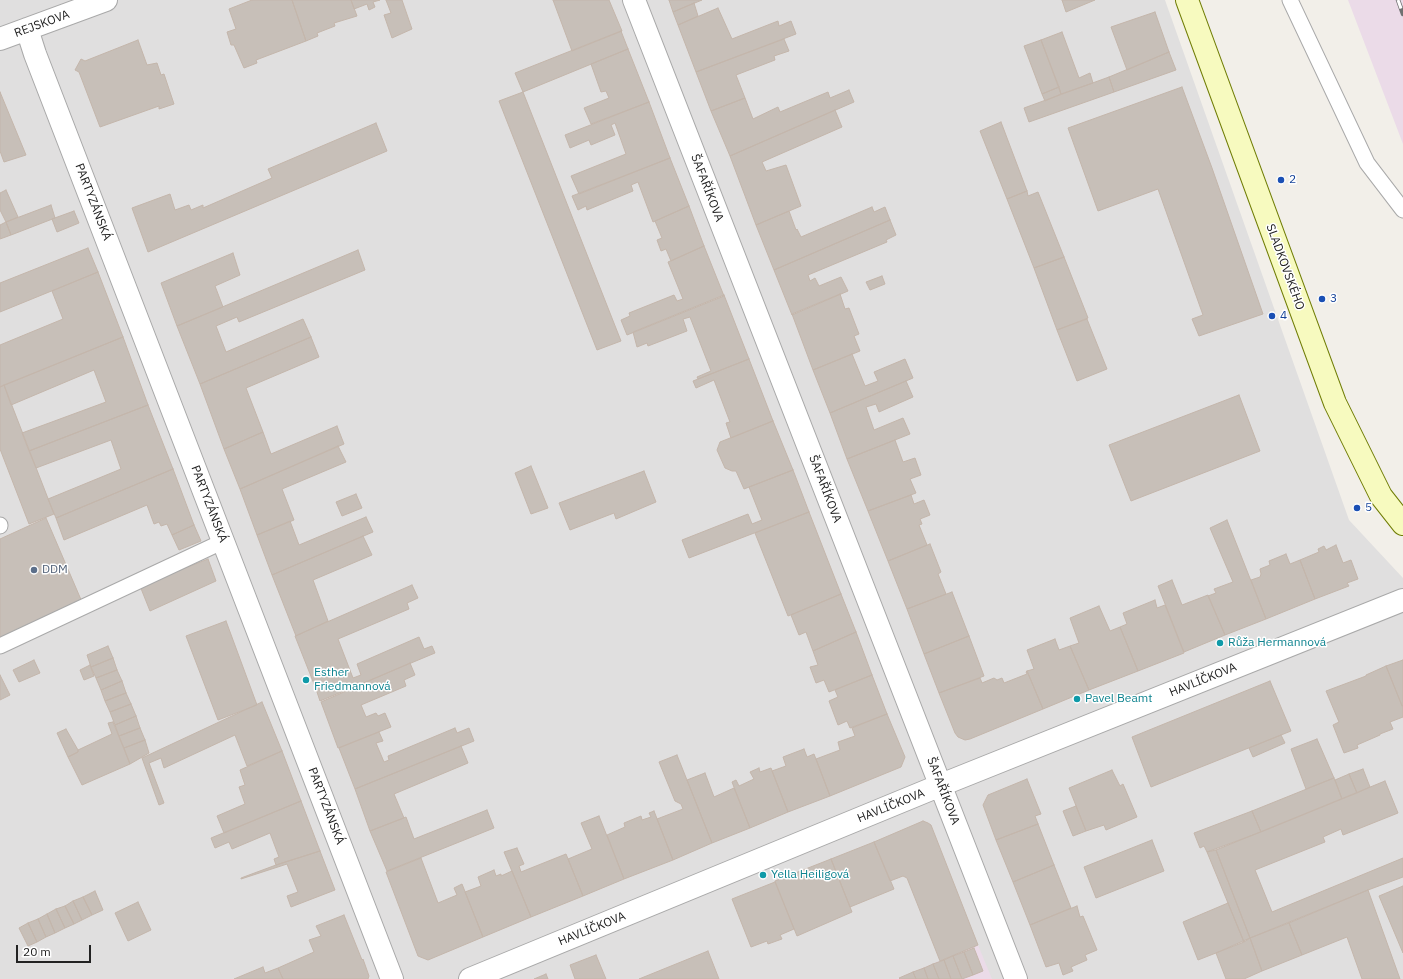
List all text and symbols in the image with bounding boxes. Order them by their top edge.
street label: REJSKOVA [12,7,72,41]
street label: ŠAFAŘÍKOVA [688,152,726,224]
street label: PARTYZÁNSKÁ [72,161,114,243]
place label: 2 [1289,173,1296,187]
marker: 2 [1276,175,1286,185]
street label: SLADKOVSKÉHO [1263,222,1307,312]
place label: 3 [1330,292,1337,306]
marker: 3 [1317,294,1327,304]
place label: 4 [1280,309,1287,323]
marker: 4 [1267,311,1277,321]
street label: ŠAFAŘÍKOVA [806,453,844,525]
street label: PARTYZÁNSKÁ [188,463,230,545]
place label: 5 [1365,501,1372,515]
marker: 5 [1352,503,1362,513]
place label: DDM [42,563,68,577]
marker: DDM [29,565,39,575]
place label: Růža Hermannová [1228,636,1326,650]
marker: Růža Hermannová [1215,638,1225,648]
street label: HAVLÍČKOVA [1167,660,1239,700]
place label: Esther Friedmannová [314,666,391,694]
marker: Esther Friedmannová [301,675,311,685]
place label: Pavel Beamt [1085,692,1152,706]
marker: Pavel Beamt [1072,694,1082,704]
street label: ŠAFAŘÍKOVA [924,755,962,827]
street label: PARTYZÁNSKÁ [305,765,347,847]
street label: HAVLÍČKOVA [855,786,927,826]
place label: Yella Heiligová [771,868,849,882]
marker: Yella Heiligová [758,870,768,880]
street label: HAVLÍČKOVA [556,909,628,949]
scale bar [18,937,93,963]
text: 20 m [23,944,51,959]

